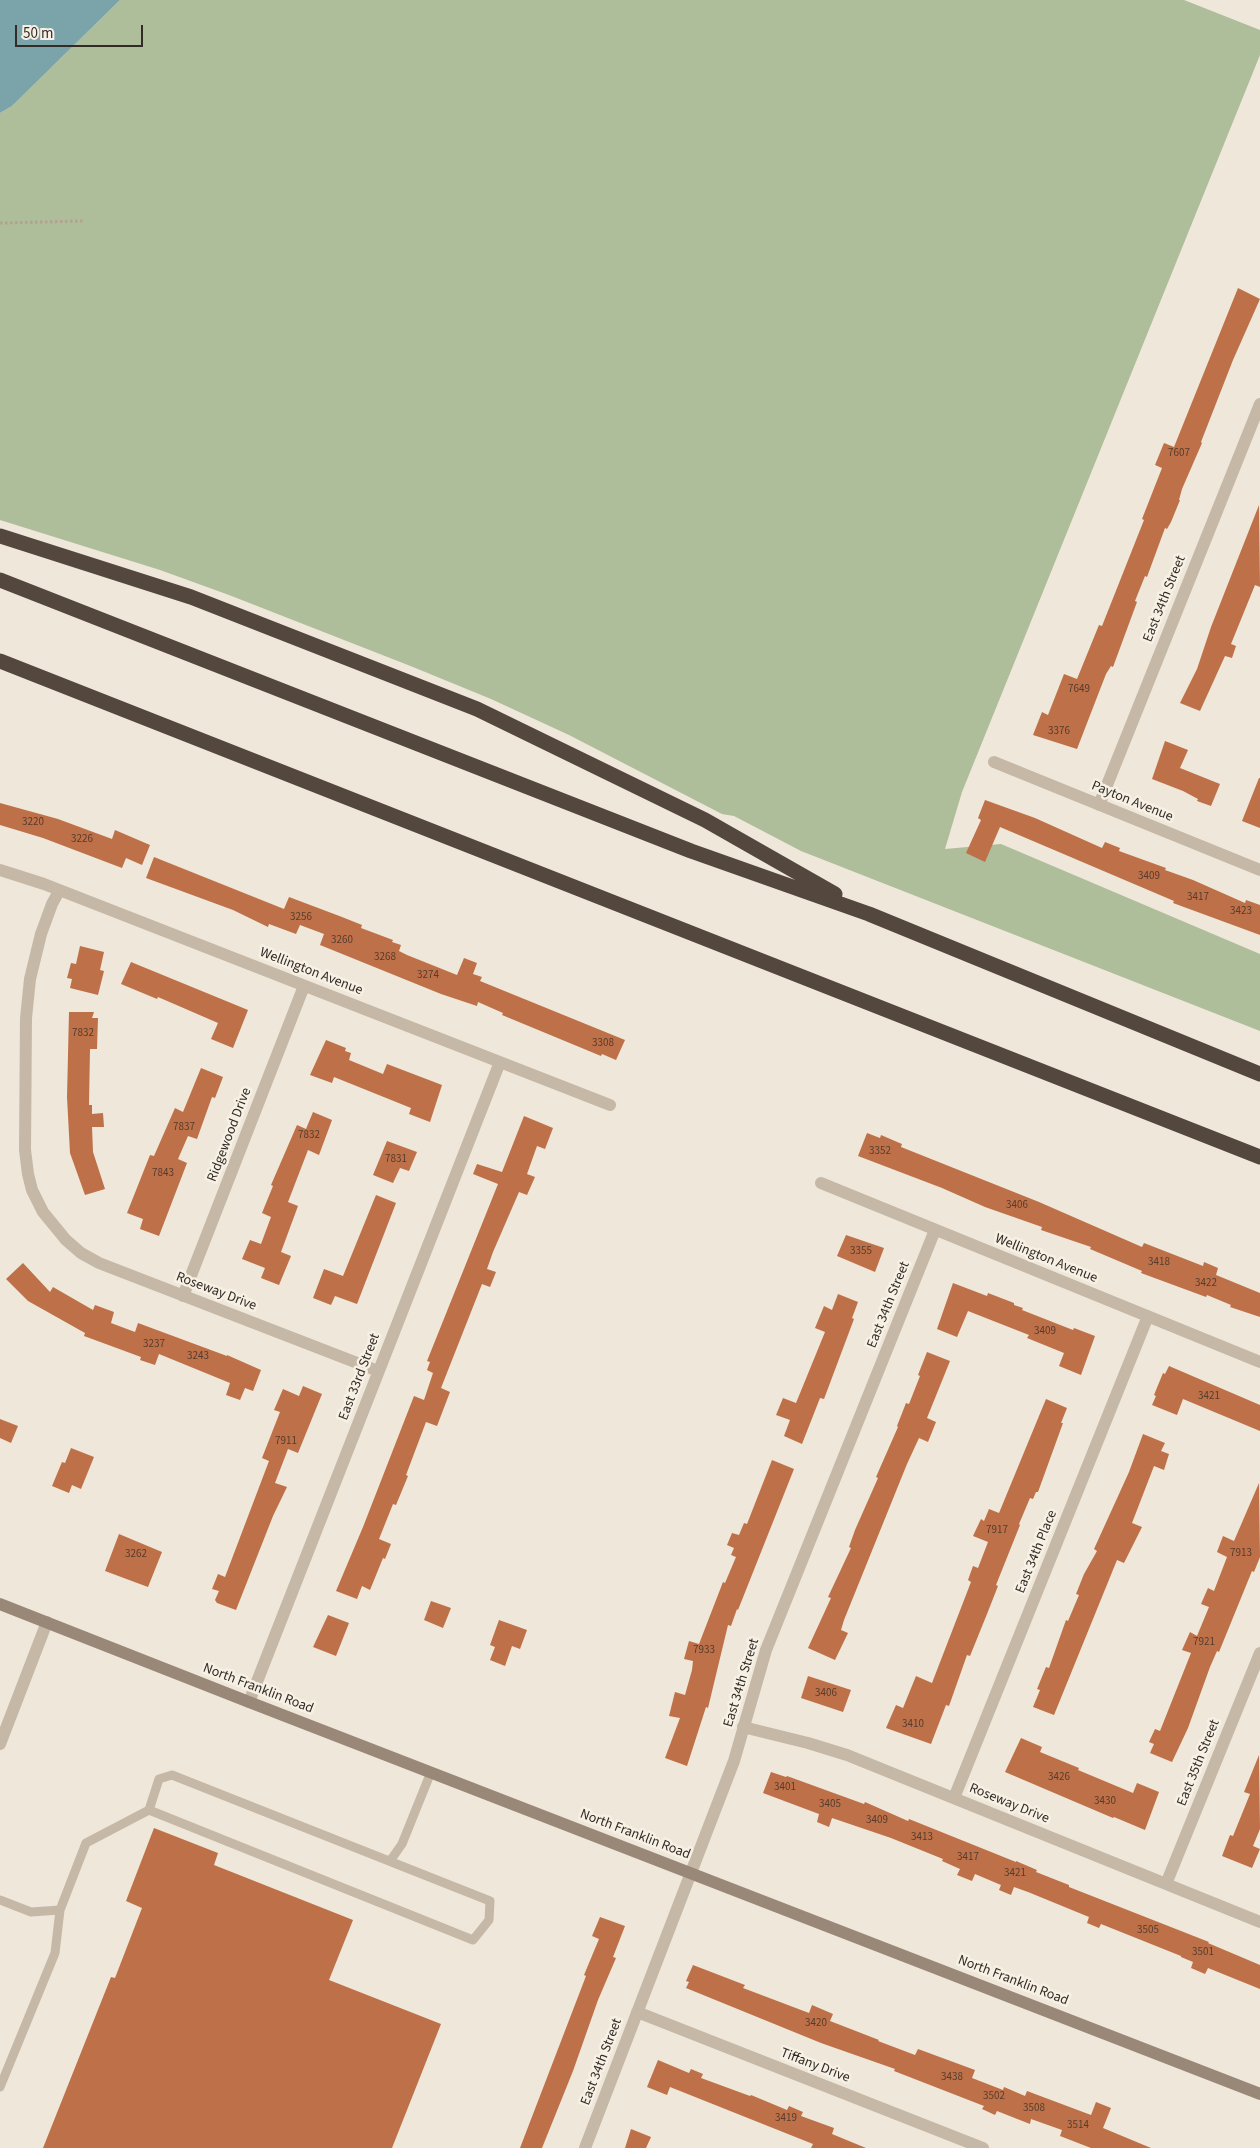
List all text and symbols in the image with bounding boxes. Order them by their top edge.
scale bar [18,15,145,47]
text: 50 m [23,23,53,44]
house number: 7607 [1168,447,1190,461]
street label: East 34th Street [1140,553,1190,645]
house number: 7649 [1068,683,1090,697]
house number: 3376 [1048,725,1070,739]
street label: Payton Avenue [1089,778,1175,826]
house number: 3220 [22,816,44,830]
house number: 3226 [71,833,93,847]
house number: 3409 [1138,870,1160,884]
house number: 3417 [1187,891,1209,905]
house number: 3423 [1230,905,1252,919]
house number: 3256 [290,911,312,925]
house number: 3260 [331,934,353,948]
street label: Wellington Avenue [257,945,365,999]
house number: 3268 [374,951,396,965]
house number: 3274 [417,969,439,983]
house number: 7832 [72,1027,94,1041]
house number: 3308 [592,1037,614,1051]
street label: Ridgewood Drive [204,1086,256,1184]
house number: 7837 [173,1121,195,1135]
house number: 7832 [298,1129,320,1143]
house number: 3352 [869,1145,891,1159]
house number: 7831 [385,1153,407,1167]
house number: 7843 [152,1167,174,1181]
house number: 3406 [1006,1199,1028,1213]
street label: Wellington Avenue [992,1231,1100,1287]
house number: 3355 [850,1245,872,1259]
house number: 3418 [1148,1256,1170,1270]
street label: East 34th Street [864,1259,914,1351]
street label: Roseway Drive [173,1269,259,1315]
house number: 3422 [1195,1277,1217,1291]
house number: 3409 [1034,1325,1056,1339]
street label: East 33rd Street [336,1331,384,1423]
house number: 3237 [143,1338,165,1352]
house number: 3243 [187,1350,209,1364]
house number: 3421 [1198,1390,1220,1404]
house number: 7911 [275,1435,297,1449]
street label: East 34th Place [1013,1508,1061,1596]
house number: 7917 [986,1524,1008,1538]
house number: 7913 [1230,1547,1252,1561]
house number: 3262 [125,1548,147,1562]
house number: 7921 [1193,1636,1215,1650]
street label: East 34th Street [721,1637,763,1729]
house number: 7933 [693,1644,715,1658]
street label: North Franklin Road [200,1660,316,1718]
house number: 3406 [815,1687,837,1701]
street label: East 35th Street [1174,1717,1224,1809]
house number: 3410 [902,1718,924,1732]
house number: 3426 [1048,1771,1070,1785]
street label: Roseway Drive [966,1780,1052,1828]
house number: 3401 [774,1781,796,1795]
house number: 3430 [1094,1795,1116,1809]
house number: 3405 [819,1798,841,1812]
street label: North Franklin Road [577,1806,693,1864]
house number: 3409 [866,1814,888,1828]
house number: 3413 [911,1831,933,1845]
house number: 3417 [957,1851,979,1865]
house number: 3421 [1004,1867,1026,1881]
house number: 3505 [1137,1924,1159,1938]
house number: 3501 [1192,1946,1214,1960]
street label: North Franklin Road [955,1952,1071,2010]
street label: East 34th Street [578,2016,626,2108]
house number: 3420 [805,2017,827,2031]
street label: Tiffany Drive [778,2045,852,2087]
house number: 3438 [941,2071,963,2085]
house number: 3502 [983,2090,1005,2104]
house number: 3508 [1023,2102,1045,2116]
house number: 3419 [775,2112,797,2126]
house number: 3514 [1067,2119,1089,2133]

